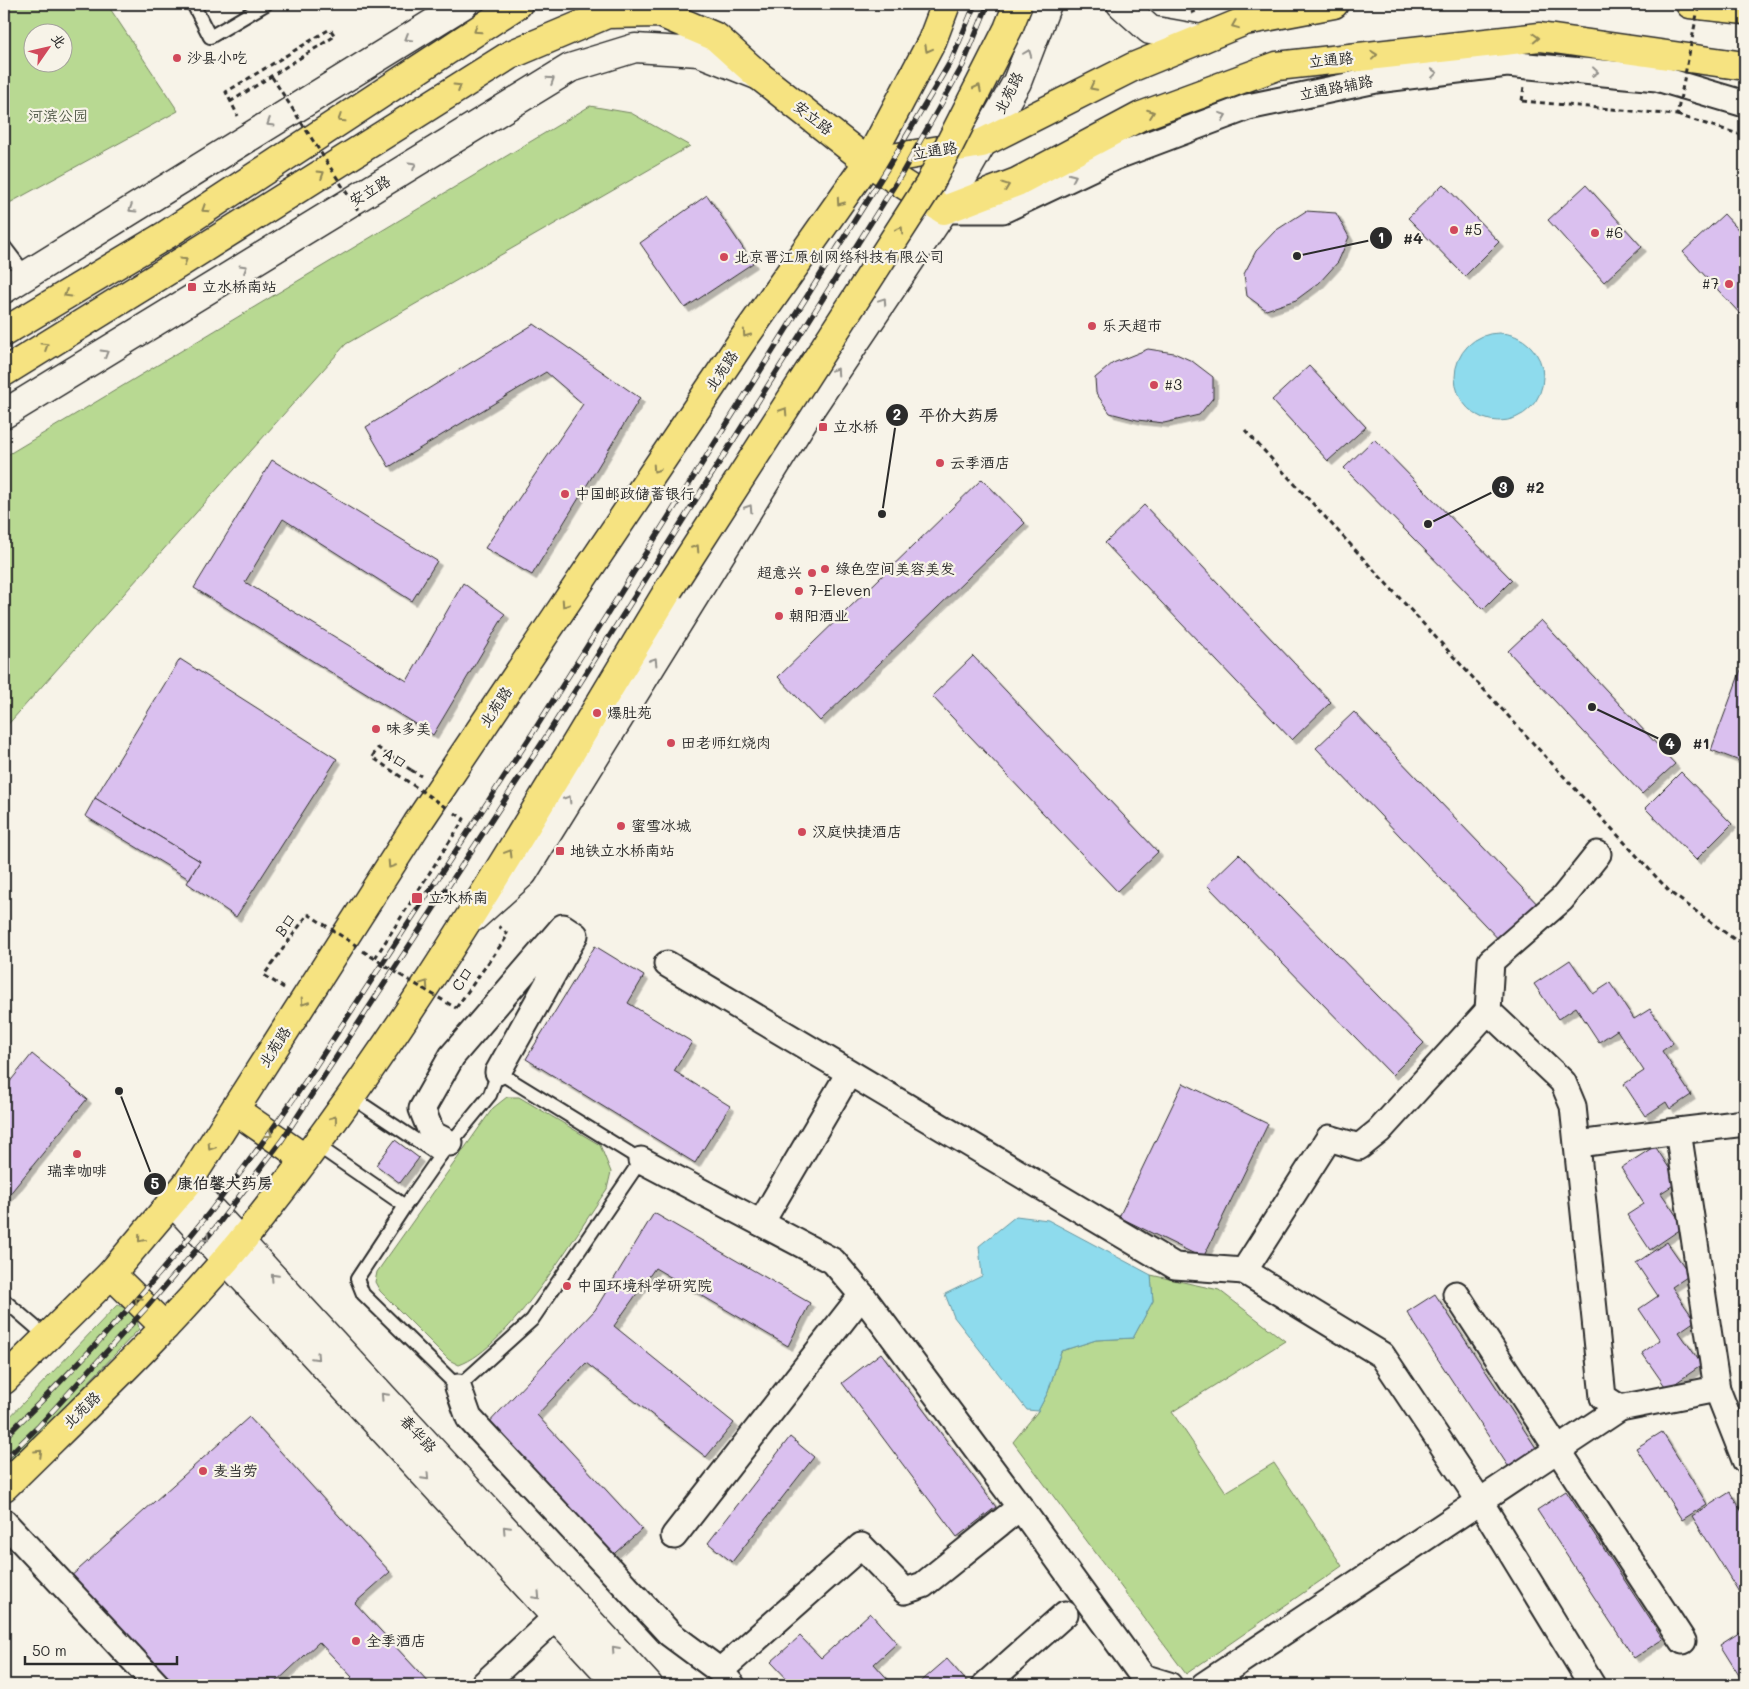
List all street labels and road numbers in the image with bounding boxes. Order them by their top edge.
street label: 立通路 [1307,47,1354,71]
street label: 北苑路 [989,68,1027,117]
street label: 立通路辅路 [1297,70,1375,104]
street label: 安立路 [790,95,838,139]
street label: 立通路 [911,137,959,163]
street label: 安立路 [345,170,394,210]
street label: 北苑路 [700,346,742,395]
street label: 北苑路 [474,682,516,731]
street label: A口 [379,743,412,774]
street label: B口 [270,909,300,940]
street label: C口 [447,962,478,995]
street label: 北苑路 [254,1022,295,1071]
street label: 北苑路 [58,1386,104,1432]
street label: 春华路 [396,1410,441,1457]

